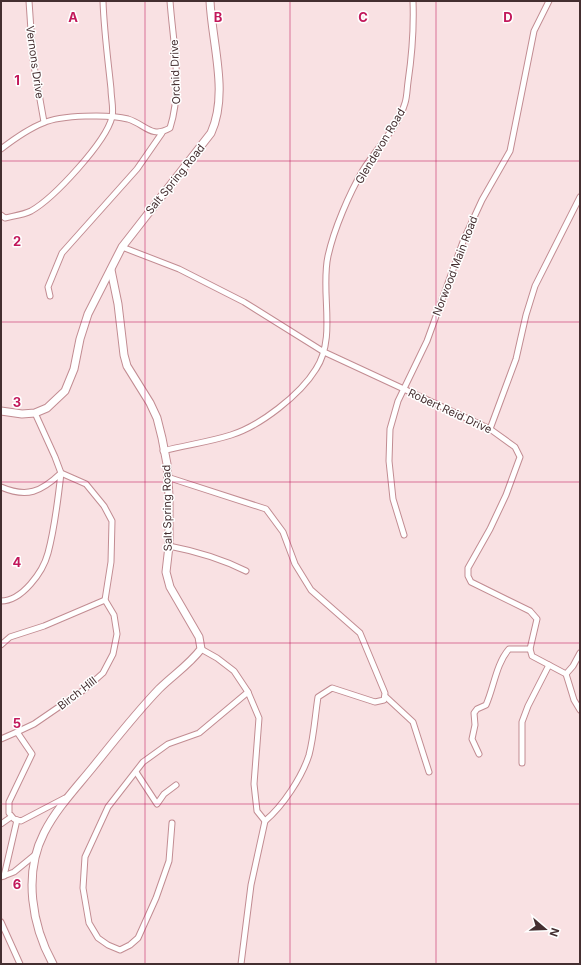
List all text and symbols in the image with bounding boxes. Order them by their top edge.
text: A [68,9,78,25]
text: B [214,9,223,25]
text: C [358,9,368,25]
text: D [503,9,513,25]
street label: Vernons Drive [23,25,47,99]
street label: Orchid Drive [167,39,183,105]
text: 1 [14,72,20,88]
street label: Glendevon Road [352,106,408,186]
street label: Salt Spring Road [142,141,208,217]
street label: Norwood Main Road [429,214,481,318]
text: 2 [13,233,21,249]
street label: Robert Reid Drive [406,385,494,437]
text: 3 [13,394,21,410]
street label: Salt Spring Road [159,465,175,551]
text: 4 [13,554,22,570]
street label: Birch Hill [55,673,99,713]
text: 5 [13,715,21,731]
text: 6 [13,876,21,892]
north arrow [525,909,565,949]
text: N [546,926,562,939]

